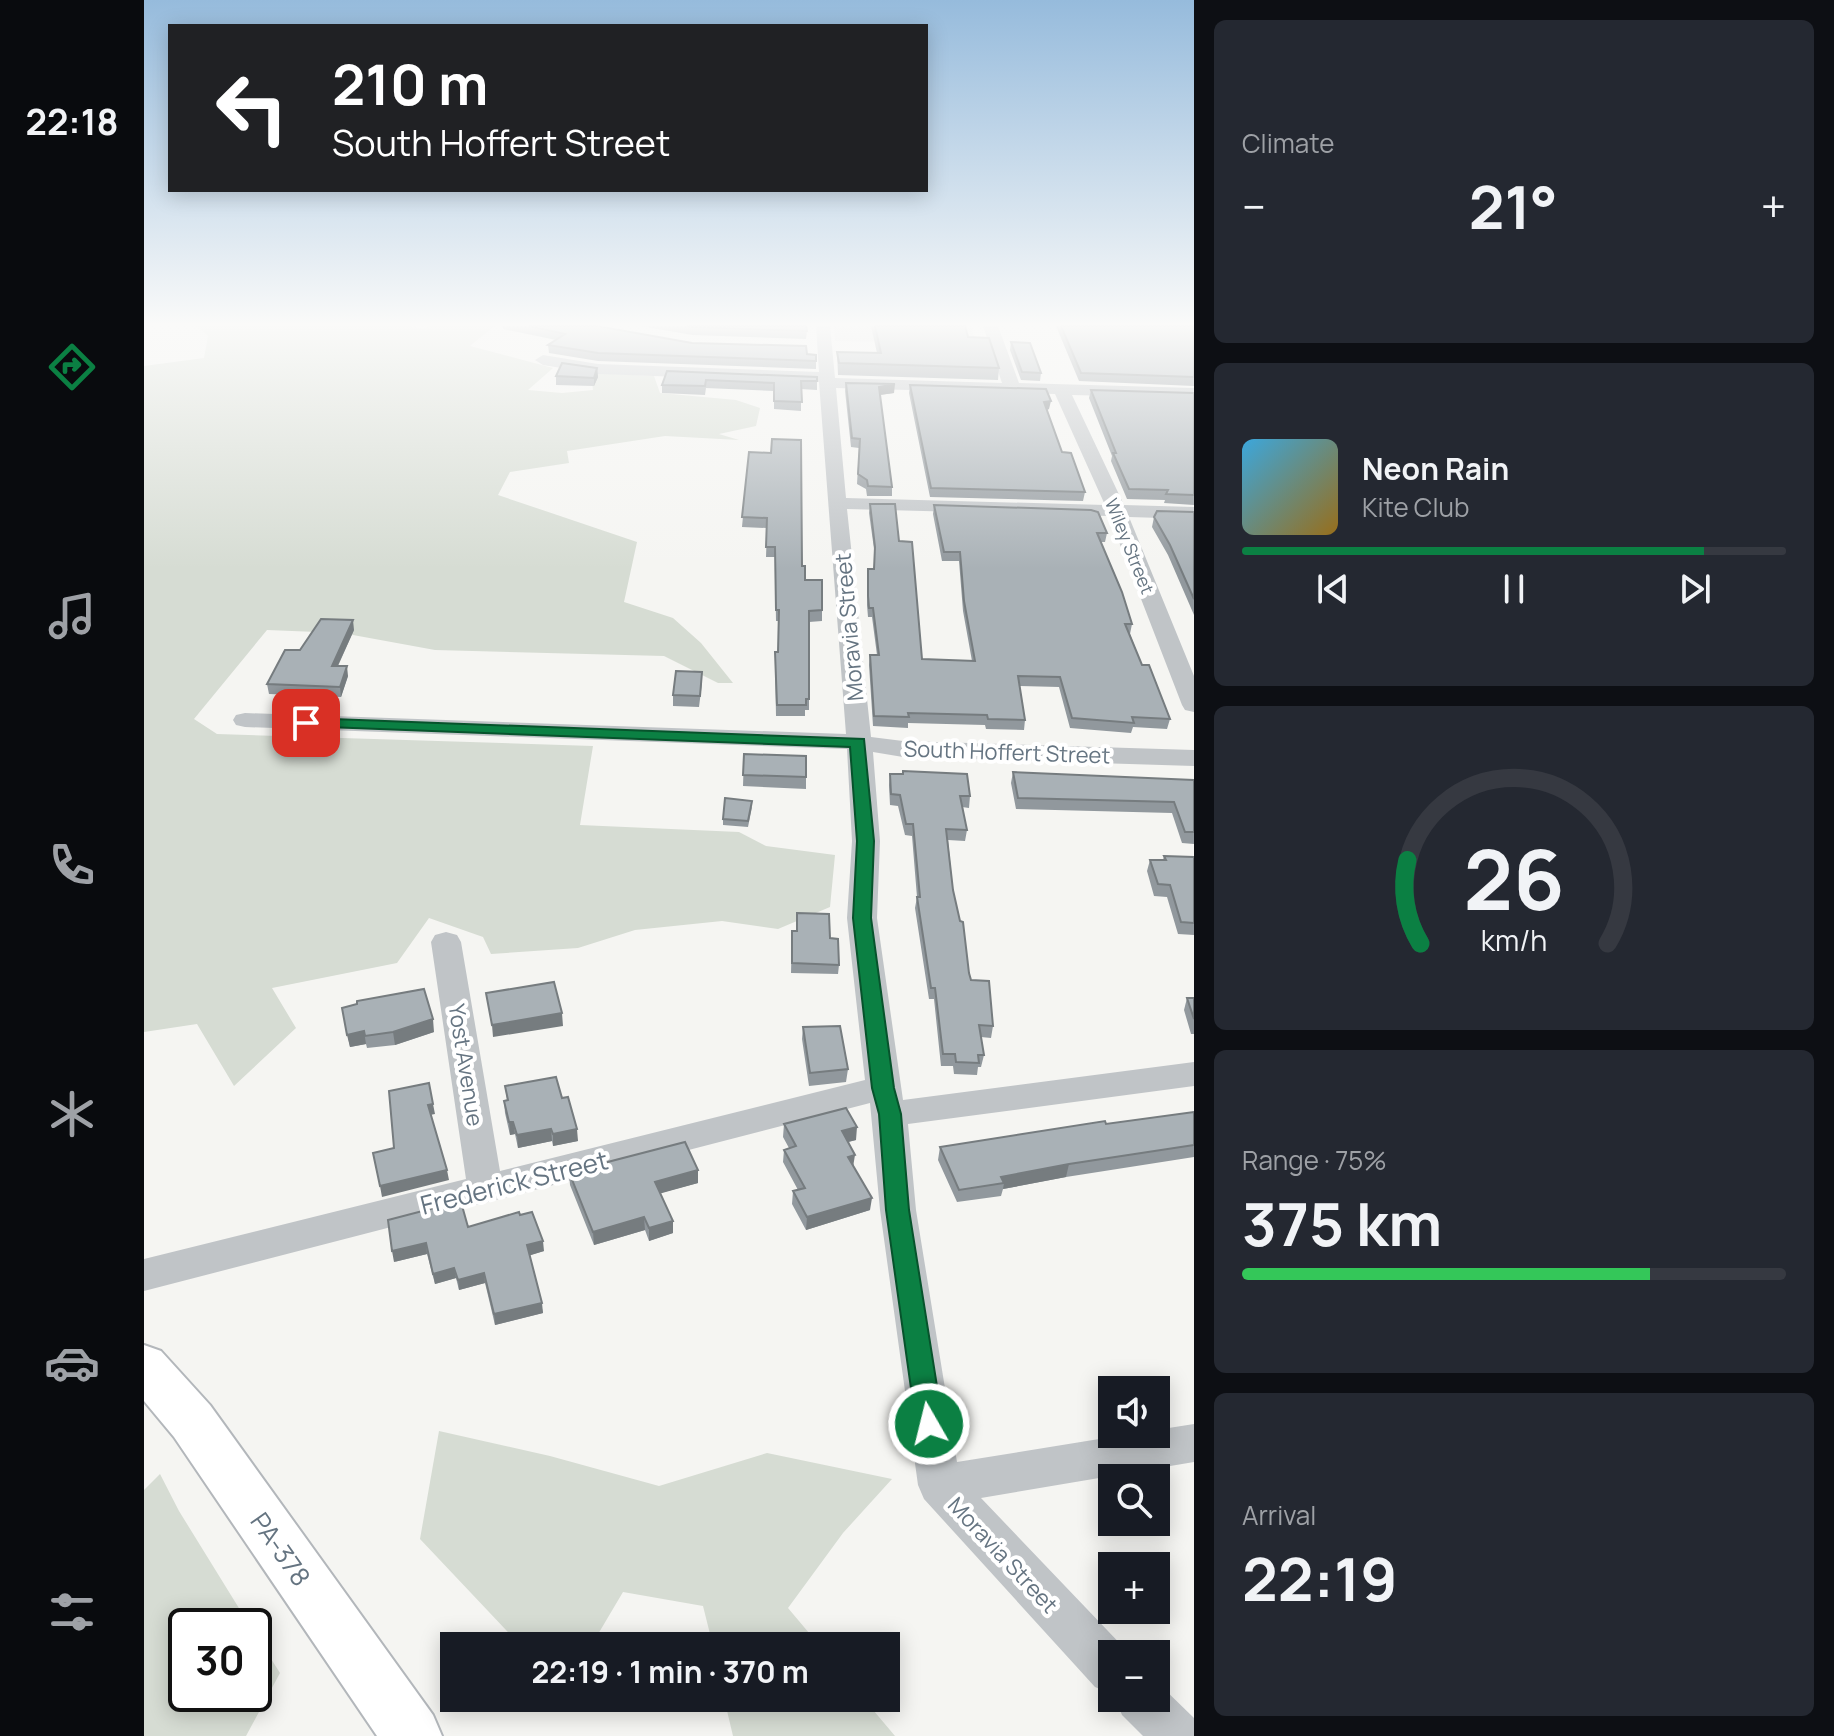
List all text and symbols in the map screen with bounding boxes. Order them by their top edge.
text: 210 m [332,45,488,122]
icon: left [200,56,304,160]
text: 22:18 [25,97,119,146]
text: South Hoffert Street [332,118,670,167]
text: Climate [1242,125,1334,161]
text: 21° [1469,165,1558,247]
text: − [1242,176,1266,236]
text: + [1761,176,1786,236]
icon: directions [44,339,100,395]
text: Neon Rain [1362,448,1509,489]
text: Kite Club [1362,489,1469,525]
street label: Wiley Street [1100,495,1160,597]
street label: Moravia Street [828,552,870,702]
icon: previous [1311,567,1355,611]
icon: pause [1492,567,1536,611]
icon: next [1673,567,1717,611]
icon: music [44,588,100,644]
pin [272,689,340,757]
icon: arrive [284,701,328,745]
street label: South Hoffert Street [903,733,1111,771]
text: 26 [1463,821,1565,935]
icon: phone [44,837,100,893]
text: km/h [1481,921,1547,960]
street label: Yost Avenue [442,1002,490,1128]
icon: climate [44,1086,100,1142]
street label: Frederick Street [416,1141,612,1223]
text: Range · 75% [1242,1142,1387,1178]
text: 375 km [1242,1182,1442,1264]
icon: car [44,1335,100,1391]
map controls [1098,1376,1170,1712]
button: sound [1098,1376,1170,1448]
position arrow [887,1382,971,1466]
button: search [1098,1464,1170,1536]
street label: Moravia Street [941,1491,1065,1620]
text: Arrival [1242,1497,1316,1533]
street label: PA-378 [243,1505,319,1593]
text: 22:19 [1242,1537,1398,1619]
button: + [1098,1552,1170,1624]
icon: filters [44,1584,100,1640]
speed limit sign: 30 [168,1608,272,1712]
button: − [1098,1640,1170,1712]
text: 22:19 · 1 min · 370 m [531,1651,809,1692]

